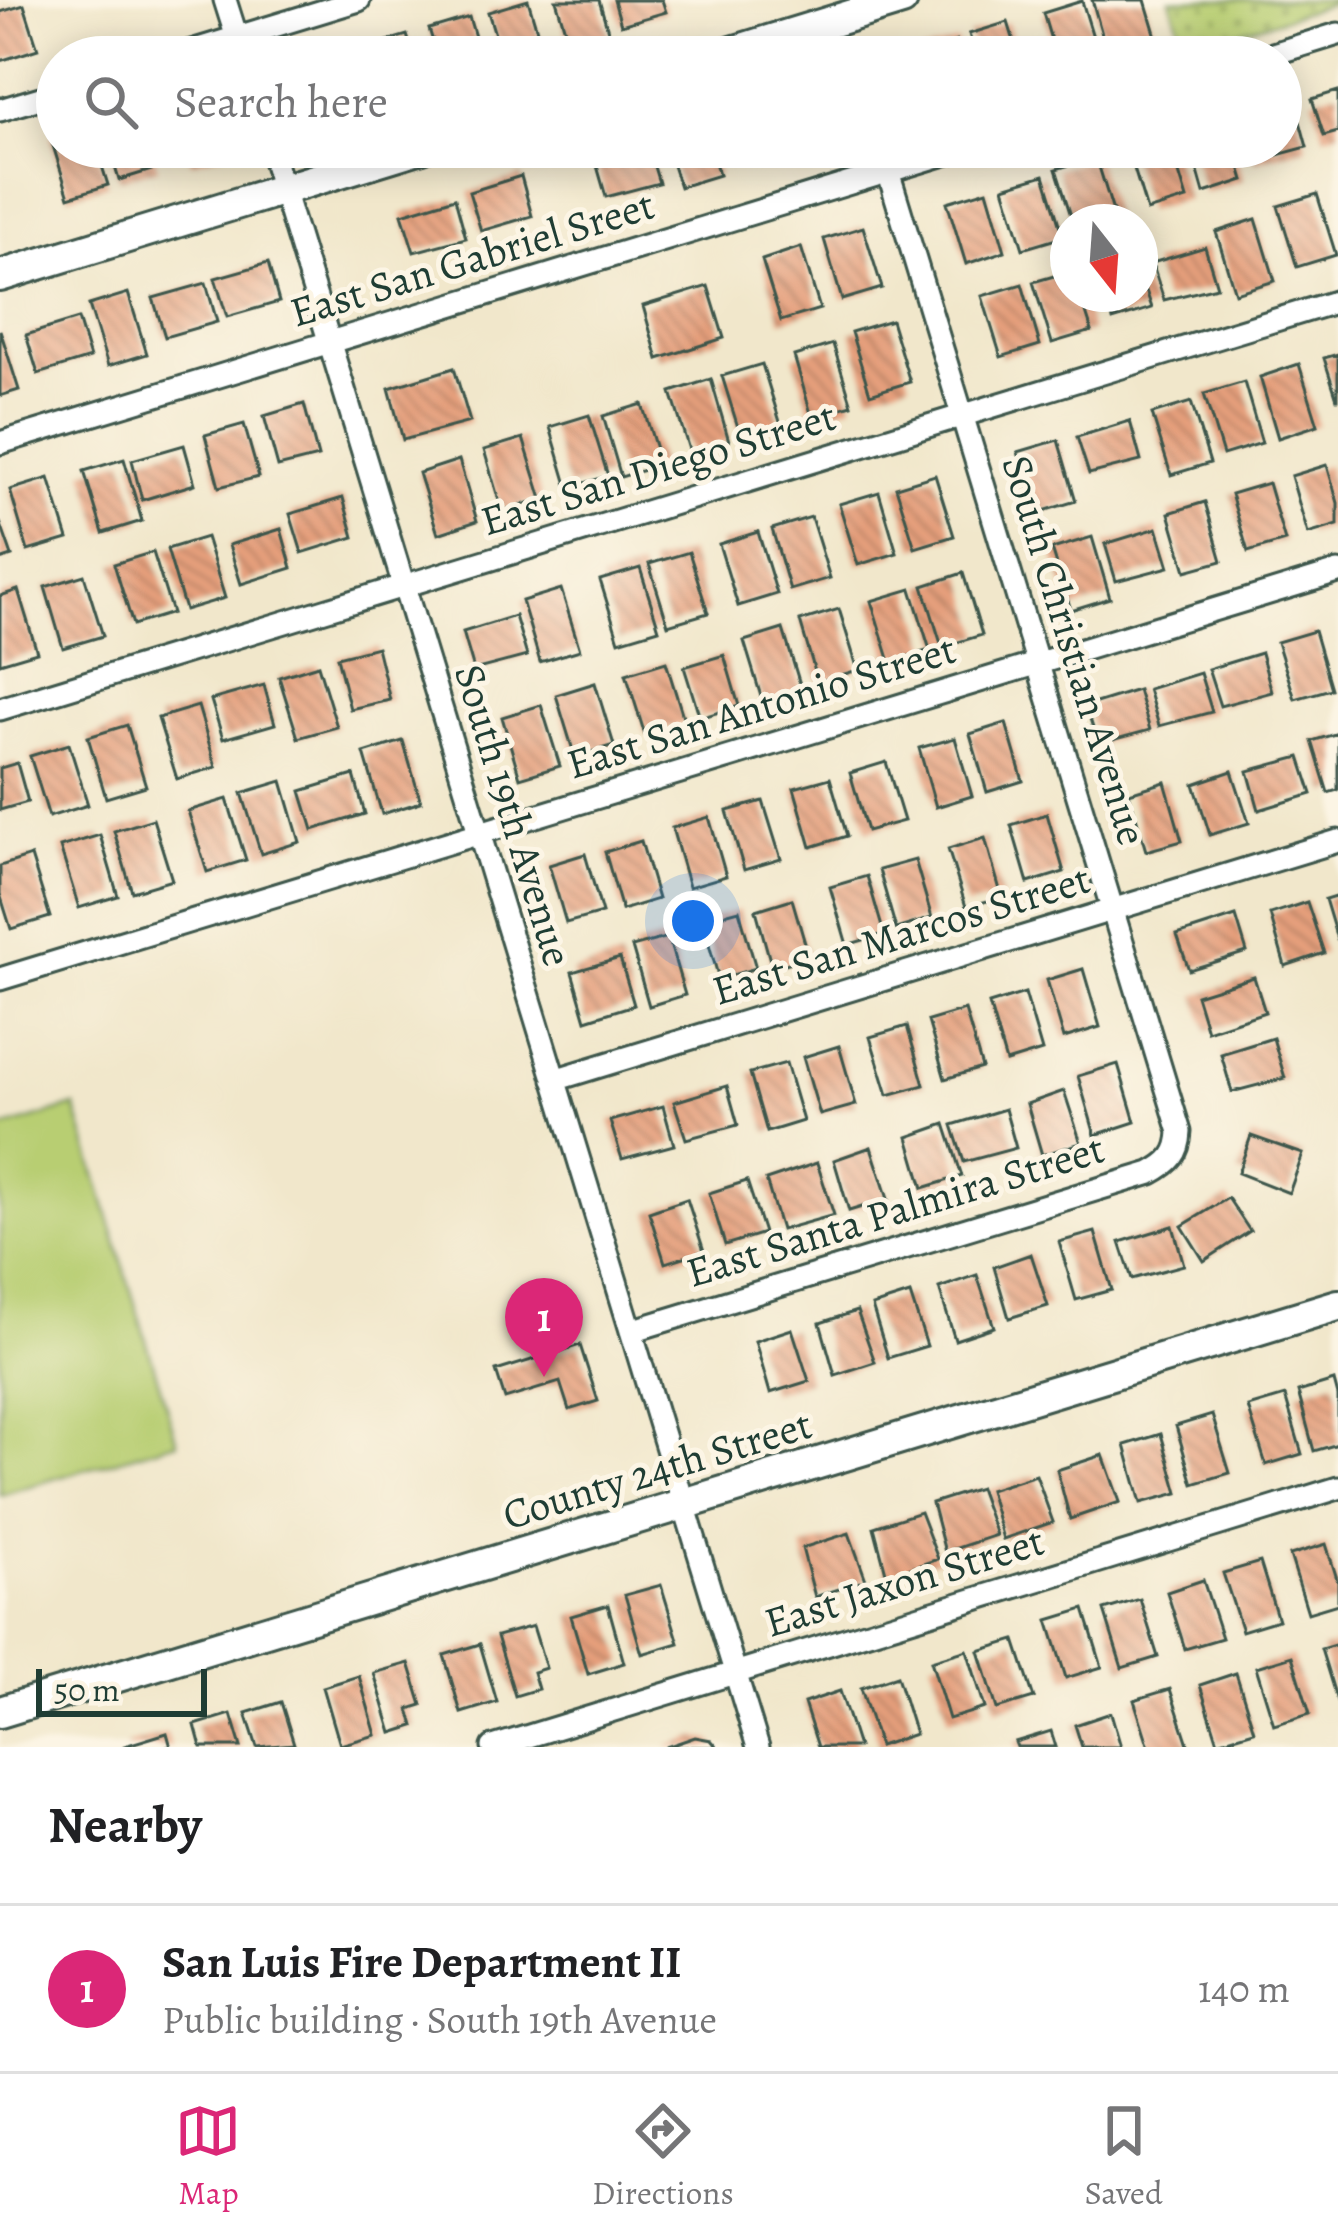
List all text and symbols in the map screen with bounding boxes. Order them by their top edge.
search box [36,36,1302,168]
icon: search [78,69,144,135]
text: Search here [174,71,388,133]
street label: East San Gabriel Sreet [283,175,661,340]
north arrow [1050,204,1158,312]
street label: East San Diego Street [474,387,843,549]
street label: South Christian Avenue [989,448,1161,852]
street label: East San Antonio Street [560,620,963,792]
street label: South 19th Avenue [441,657,587,973]
street label: East San Marcos Street [705,849,1097,1019]
your location [663,891,723,951]
street label: East Santa Palmira Street [679,1119,1111,1301]
pin: 1 [505,1278,583,1377]
street label: County 24th Street [496,1395,818,1543]
street label: East Jaxon Street [757,1511,1051,1651]
scale bar [36,1663,207,1716]
text: 50 m [54,1667,120,1712]
text: Nearby [48,1790,202,1860]
text: San Luis Fire Department II [162,1931,682,1993]
text: 1 [80,1962,94,2015]
text: 140 m [1198,1962,1290,2015]
text: Public building · South 19th Avenue [162,1993,717,2046]
tab: Map [175,2098,241,2215]
tab: Directions [592,2098,734,2215]
tab: Saved [1084,2098,1163,2215]

